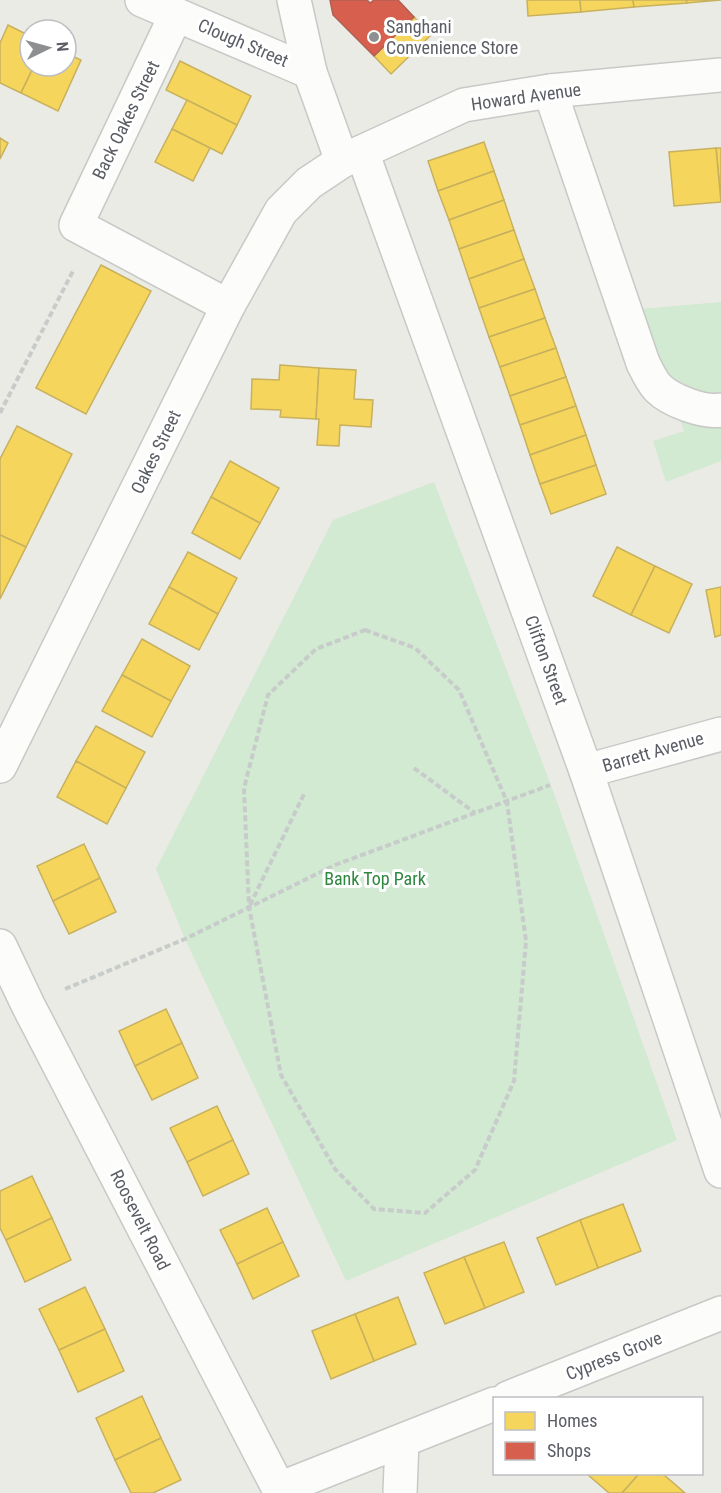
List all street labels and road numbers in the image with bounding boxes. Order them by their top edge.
street label: Clough Street [195,14,291,71]
street label: Back Oakes Street [88,57,163,183]
street label: Howard Avenue [470,78,582,115]
street label: Oakes Street [126,407,185,497]
street label: Clifton Street [521,612,572,707]
street label: Barrett Avenue [600,727,706,776]
street label: Roosevelt Road [106,1166,175,1274]
street label: Cypress Grove [563,1327,665,1384]

